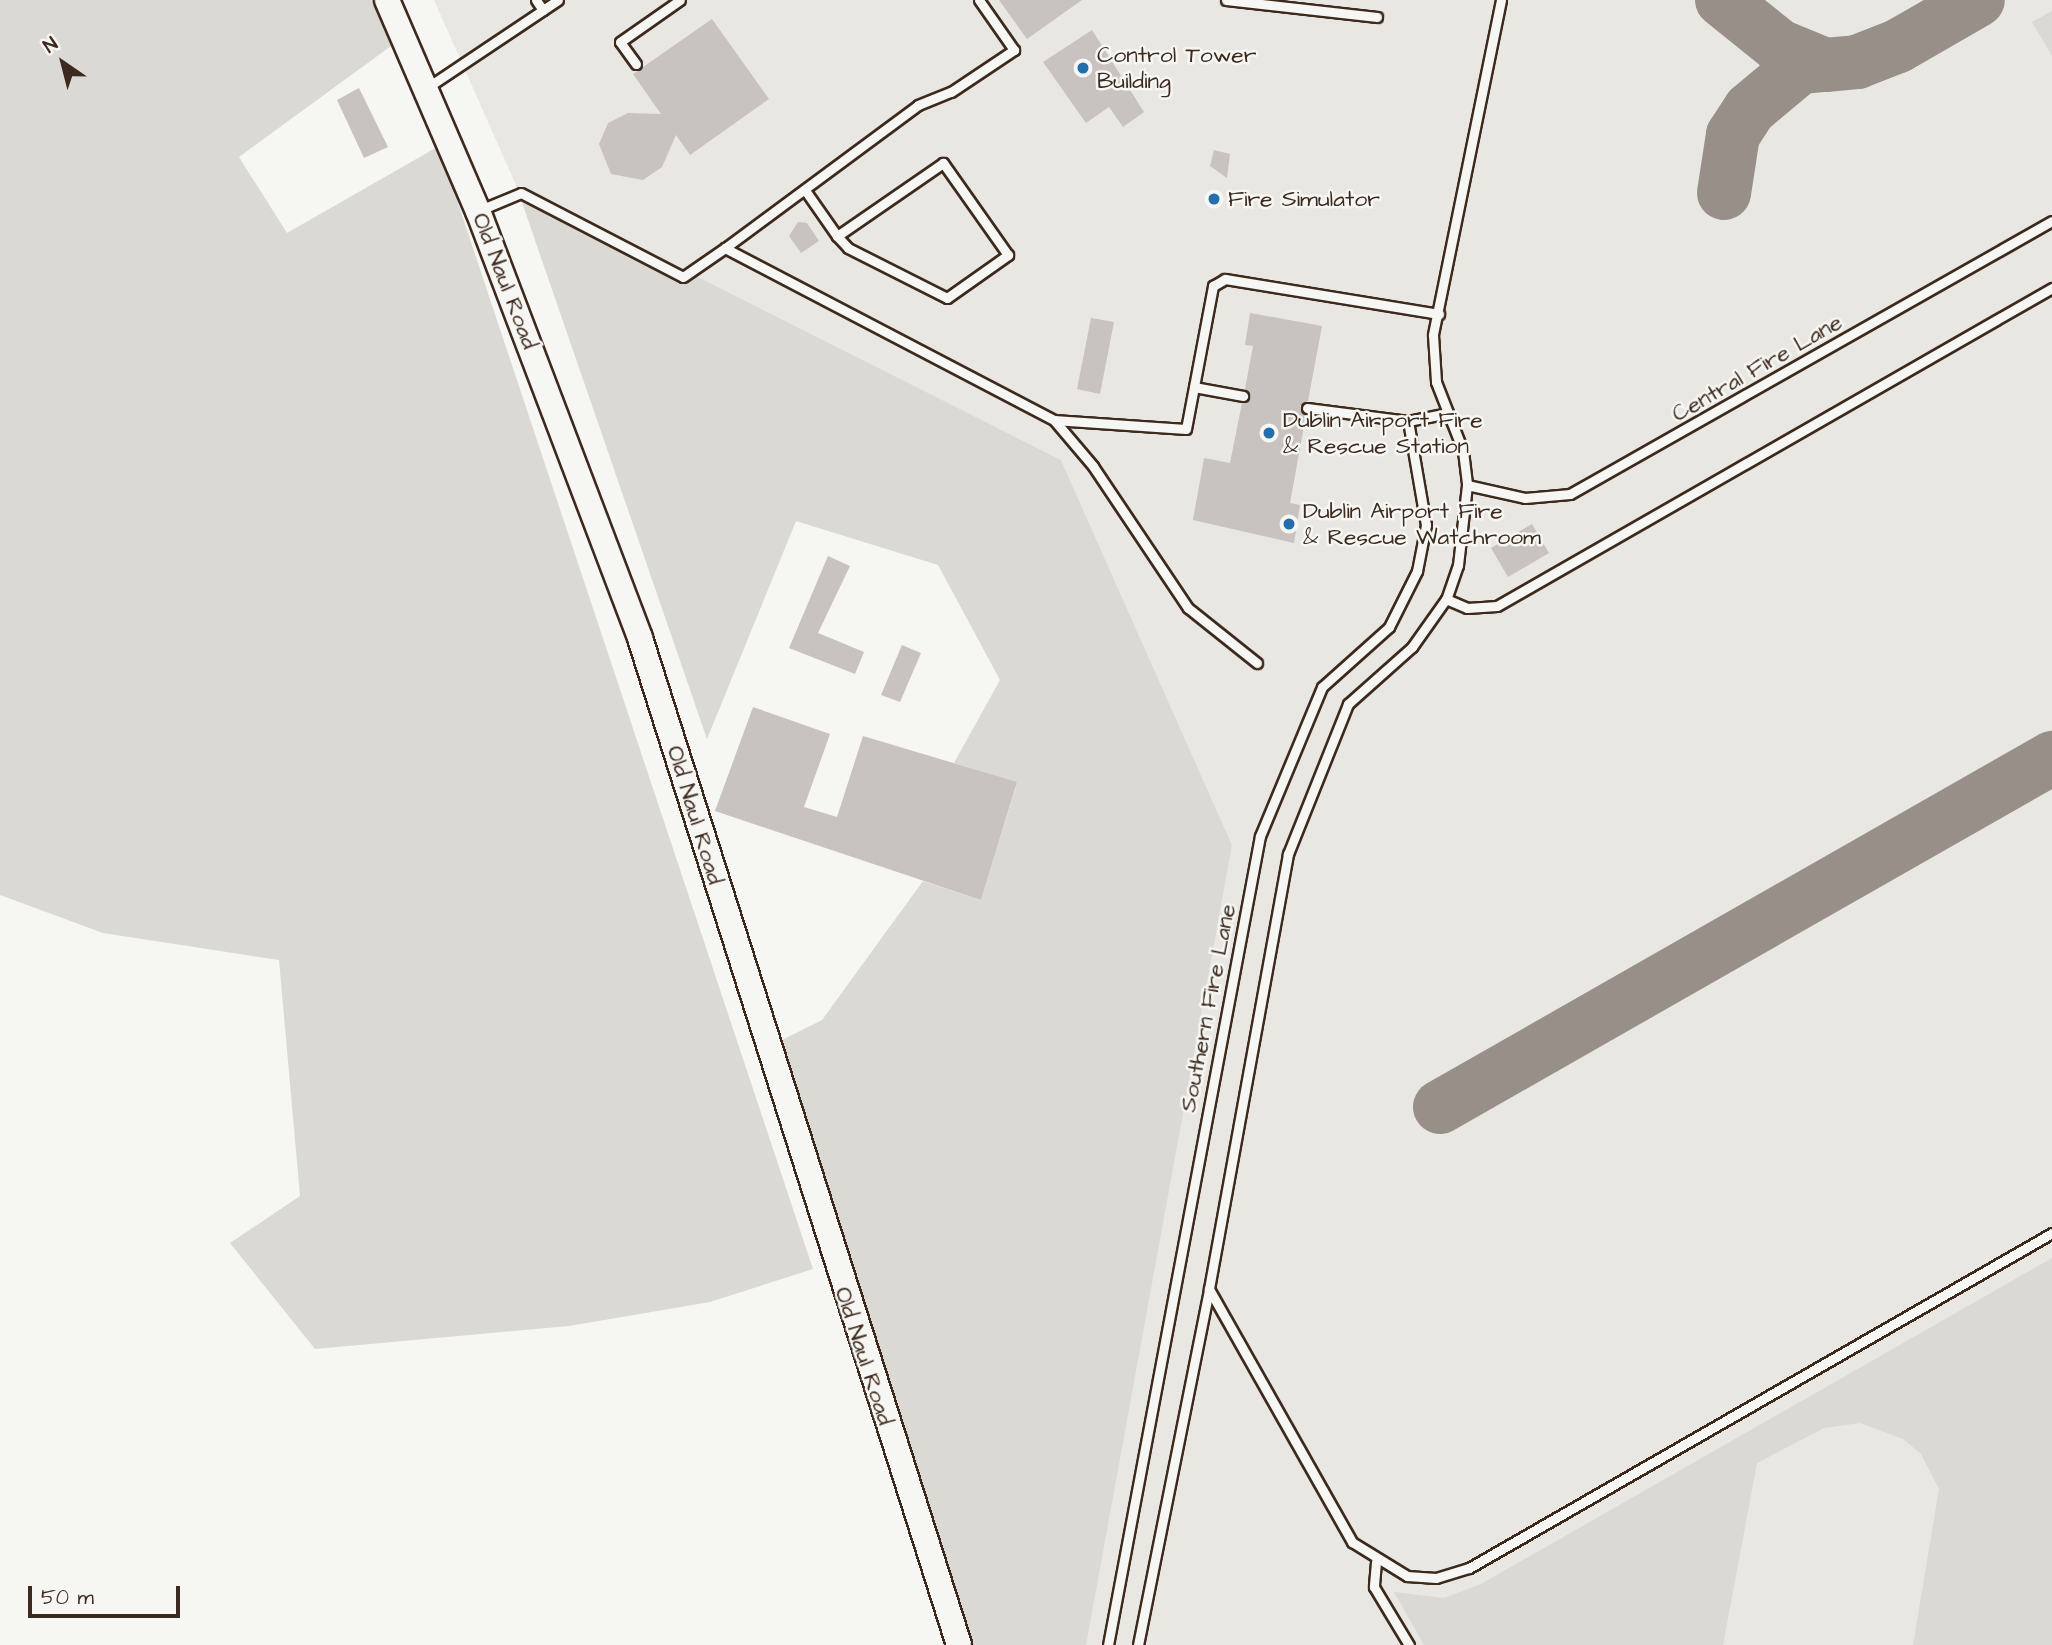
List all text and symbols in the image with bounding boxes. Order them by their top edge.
north arrow [28,28,98,98]
text: N [38,31,63,60]
place label: Control Tower Building [1097,41,1256,95]
marker: Control Tower Building [1075,60,1091,76]
place label: Fire Simulator [1228,185,1380,213]
marker: Fire Simulator [1206,191,1222,207]
street label: Old Naul Road [466,209,544,353]
street label: Central Fire Lane [1667,308,1847,428]
place label: Dublin Airport Fire & Rescue Station [1283,406,1483,460]
marker: Dublin Airport Fire & Rescue Station [1261,425,1277,441]
place label: Dublin Airport Fire & Rescue Watchroom [1303,497,1541,551]
marker: Dublin Airport Fire & Rescue Watchroom [1281,516,1297,532]
street label: Old Naul Road [661,742,729,888]
street label: Southern Fire Lane [1174,902,1242,1114]
street label: Old Naul Road [829,1284,899,1428]
scale bar [32,1572,184,1616]
text: 50 m [41,1583,94,1612]

